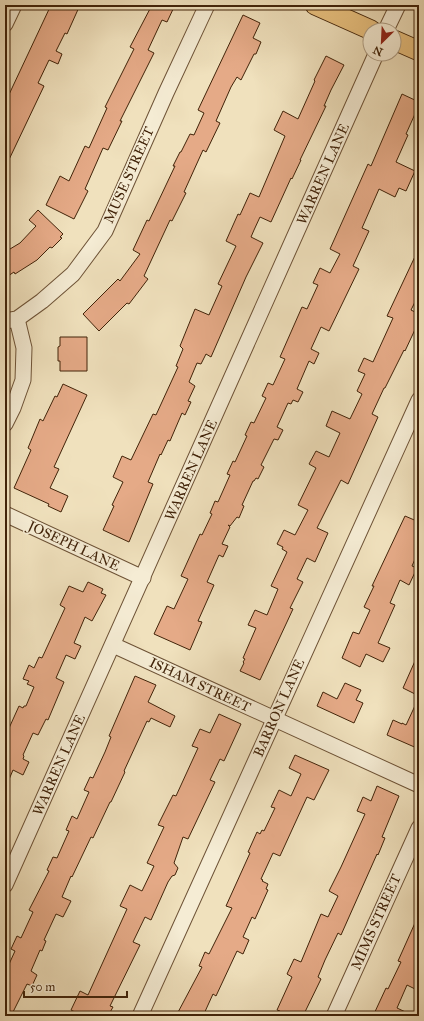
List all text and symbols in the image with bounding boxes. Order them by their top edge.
north arrow [362,22,402,62]
text: N [371,43,385,59]
street label: WARREN LANE [293,121,353,227]
street label: MUSE STREET [100,124,158,226]
street label: WARREN LANE [161,417,221,523]
street label: JOSEPH LANE [23,516,123,576]
street label: ISHAM STREET [146,654,254,716]
street label: BARRON LANE [250,656,308,760]
street label: WARREN LANE [29,712,89,818]
street label: MIMS STREET [347,871,405,973]
scale bar [24,973,127,999]
text: 50 m [30,980,55,994]

